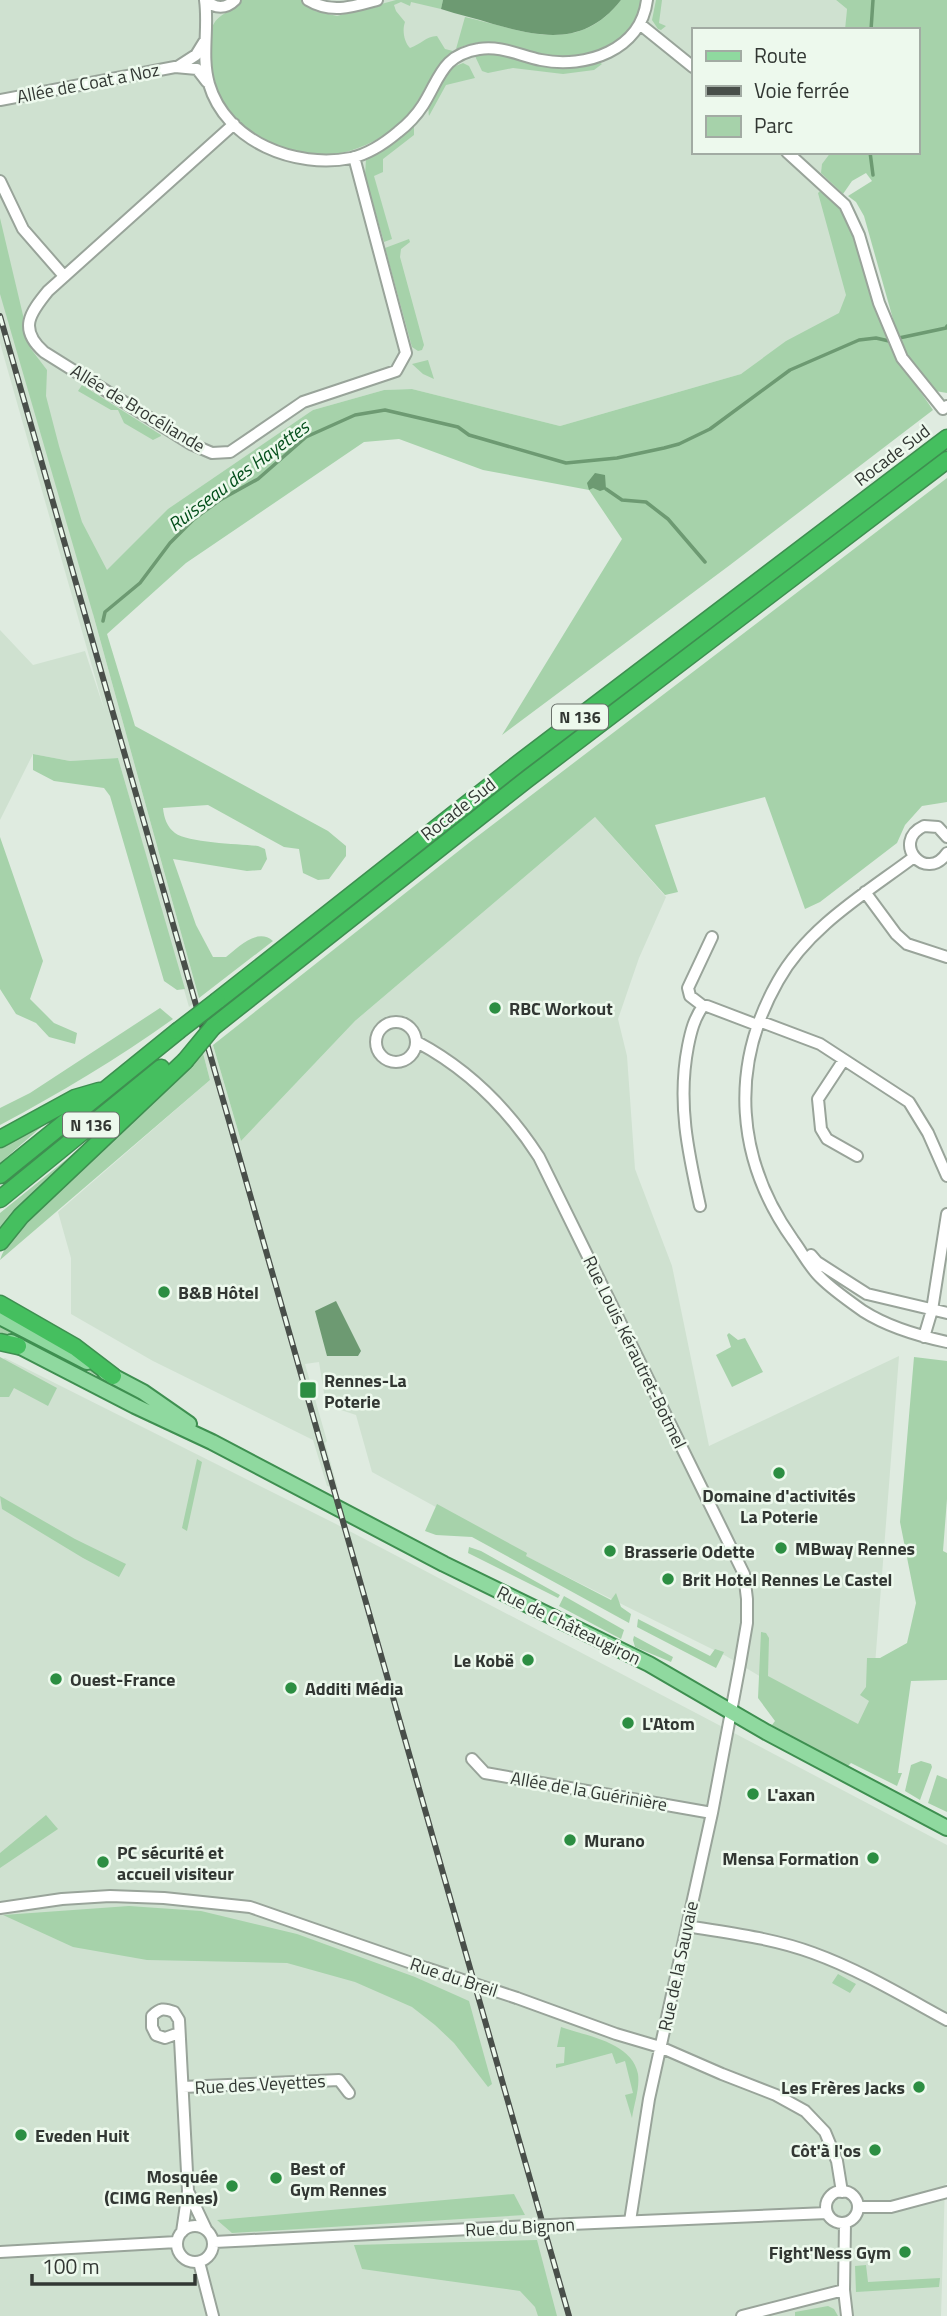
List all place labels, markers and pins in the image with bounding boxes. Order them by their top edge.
place label: RBC Workout [509,995,613,1022]
marker: RBC Workout [487,1000,503,1016]
place label: B&B Hôtel [178,1279,259,1306]
marker: B&B Hôtel [156,1284,172,1300]
place label: Rennes-La Poterie [324,1367,407,1415]
marker: Rennes-La Poterie [298,1380,318,1400]
marker: Domaine d'activités La Poterie [771,1465,787,1481]
place label: Domaine d'activités La Poterie [702,1482,856,1530]
place label: MBway Rennes [795,1535,915,1562]
place label: Brasserie Odette [624,1538,755,1565]
marker: MBway Rennes [773,1540,789,1556]
marker: Brasserie Odette [602,1543,618,1559]
place label: Brit Hotel Rennes Le Castel [682,1566,892,1593]
marker: Brit Hotel Rennes Le Castel [660,1571,676,1587]
place label: Le Kobë [453,1647,514,1674]
marker: Le Kobë [520,1652,536,1668]
place label: Ouest-France [70,1666,176,1693]
marker: Ouest-France [48,1671,64,1687]
place label: Additi Média [305,1675,404,1702]
marker: Additi Média [283,1680,299,1696]
place label: L'Atom [642,1710,695,1737]
marker: L'Atom [620,1715,636,1731]
place label: L'axan [767,1781,815,1808]
marker: L'axan [745,1786,761,1802]
place label: Murano [584,1827,645,1854]
marker: Murano [562,1832,578,1848]
place label: PC sécurité et accueil visiteur [117,1839,234,1887]
place label: Mensa Formation [722,1845,859,1872]
marker: Mensa Formation [865,1850,881,1866]
marker: PC sécurité et accueil visiteur [95,1854,111,1870]
place label: Les Frères Jacks [781,2074,905,2101]
marker: Les Frères Jacks [911,2079,927,2095]
place label: Eveden Huit [35,2122,130,2149]
marker: Eveden Huit [13,2127,29,2143]
place label: Côt'à l'os [791,2137,861,2164]
marker: Côt'à l'os [867,2142,883,2158]
place label: Best of Gym Rennes [290,2155,387,2203]
place label: Mosquée (CIMG Rennes) [104,2163,218,2211]
marker: Best of Gym Rennes [268,2170,284,2186]
marker: Mosquée (CIMG Rennes) [224,2178,240,2194]
place label: Fight'Ness Gym [769,2239,891,2266]
marker: Fight'Ness Gym [897,2244,913,2260]

